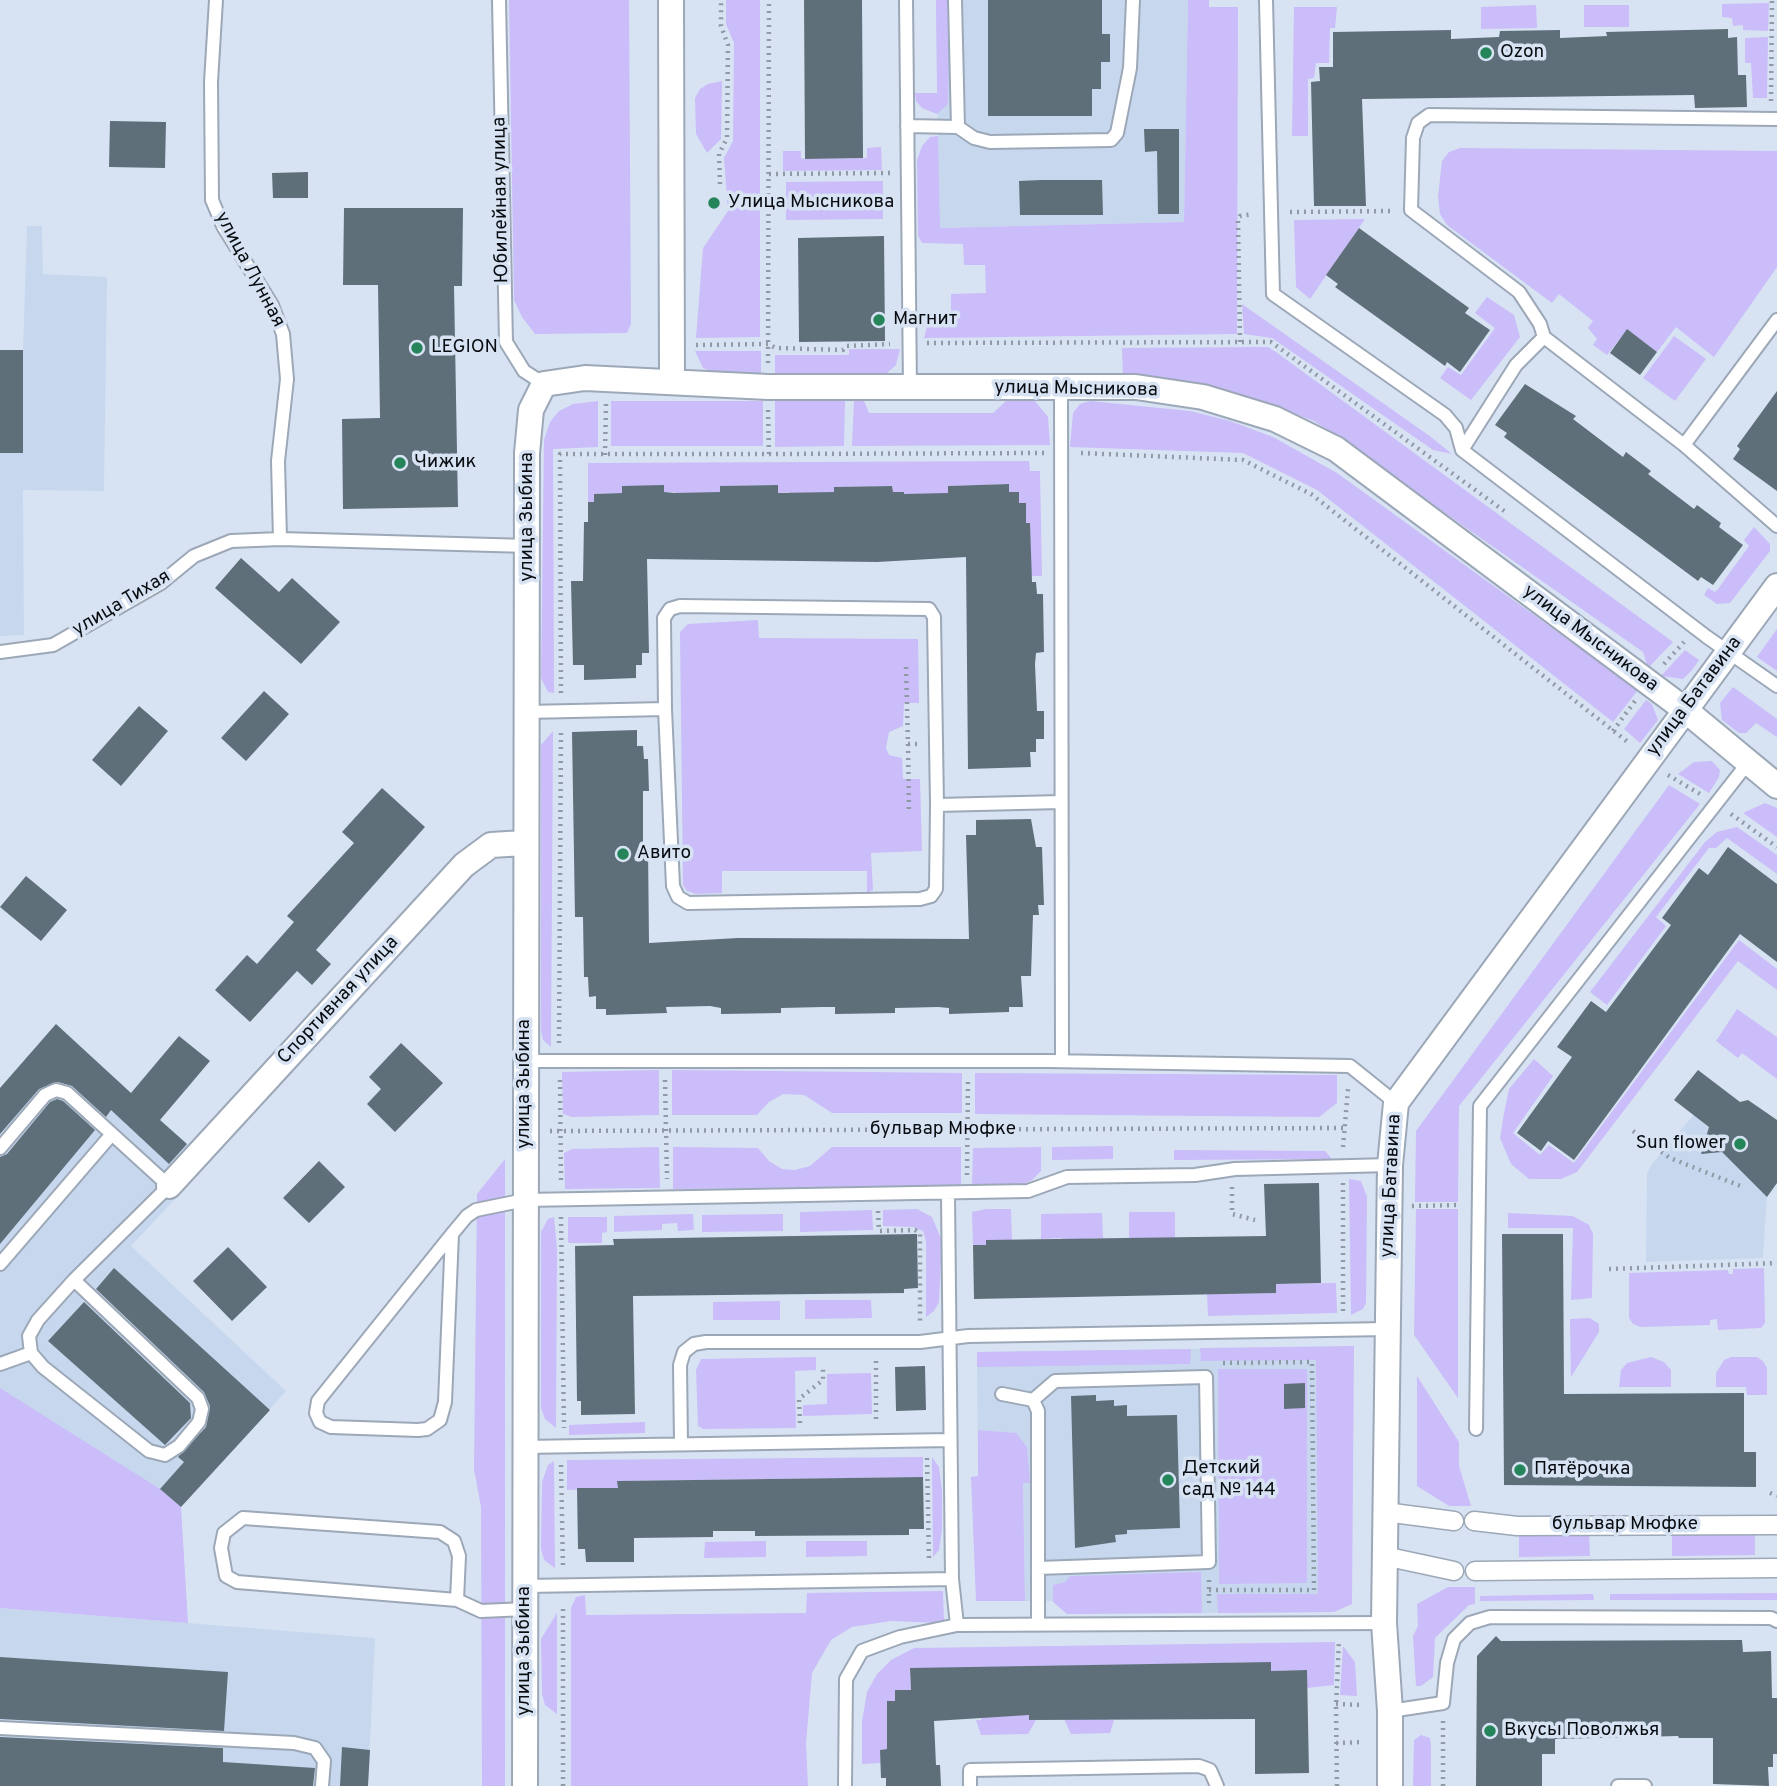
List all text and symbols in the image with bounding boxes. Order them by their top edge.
place label: Ozon [1500,42,1544,64]
marker: Ozon [1478,45,1494,61]
street label: Юбилейная улица [489,117,515,283]
place label: Улица Мысникова [728,192,894,214]
marker: Улица Мысникова [706,195,722,211]
street label: улица Лунная [209,208,289,332]
place label: Магнит [893,309,957,331]
marker: Магнит [871,312,887,328]
place label: LEGION [431,337,498,359]
marker: LEGION [409,340,425,356]
street label: улица Мысникова [994,377,1158,403]
place label: Чижик [414,452,476,474]
street label: улица Зыбина [517,452,539,582]
marker: Чижик [392,455,408,471]
street label: улица Тихая [69,566,175,642]
street label: улица Мысникова [1518,581,1662,697]
street label: улица Батавина [1643,633,1747,761]
place label: Авито [637,843,691,865]
marker: Авито [615,846,631,862]
street label: Спортивная улица [274,932,404,1070]
street label: улица Зыбина [514,1019,536,1149]
street label: улица Батавина [1377,1114,1407,1258]
street label: бульвар Мюфке [870,1119,1016,1141]
place label: Sun flower [1636,1133,1726,1155]
marker: Sun flower [1732,1136,1748,1152]
place label: Детский сад № 144 [1182,1458,1276,1502]
place label: Пятёрочка [1534,1459,1630,1481]
marker: Пятёрочка [1512,1462,1528,1478]
marker: Детский сад № 144 [1160,1472,1176,1488]
street label: бульвар Мюфке [1552,1514,1698,1536]
street label: улица Зыбина [514,1586,536,1716]
place label: Вкусы Поволжья [1504,1720,1659,1742]
marker: Вкусы Поволжья [1482,1723,1498,1739]

